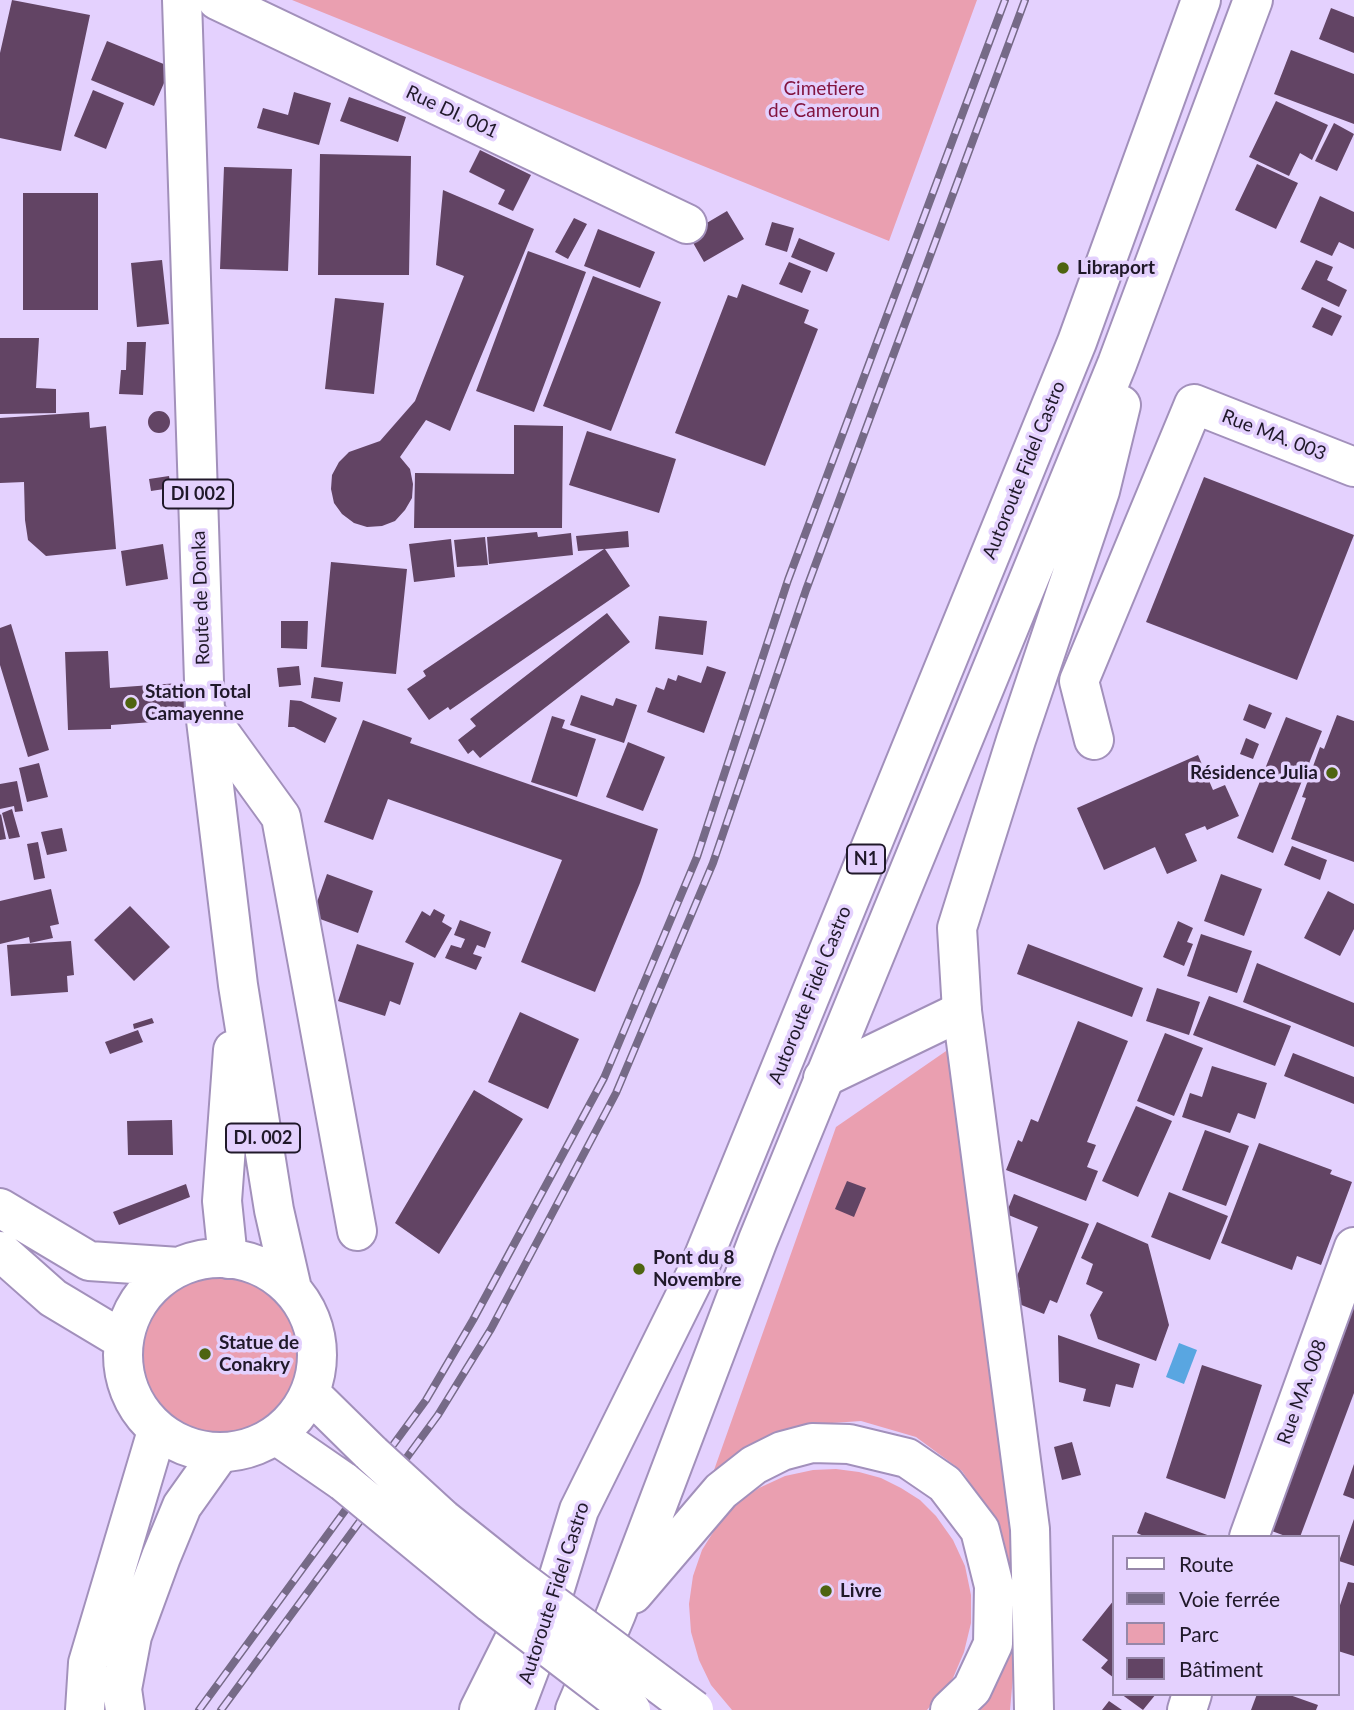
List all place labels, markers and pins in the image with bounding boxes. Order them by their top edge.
place label: Libraport [1077,257,1155,279]
marker: Libraport [1055,260,1071,276]
place label: Station Total Camayenne [145,681,251,725]
marker: Station Total Camayenne [123,695,139,711]
place label: Résidence Julia [1190,762,1318,784]
marker: Résidence Julia [1324,765,1340,781]
place label: Pont du 8 Novembre [653,1247,741,1291]
marker: Pont du 8 Novembre [631,1261,647,1277]
place label: Statue de Conakry [219,1332,299,1376]
marker: Statue de Conakry [197,1346,213,1362]
place label: Livre [840,1580,882,1602]
marker: Livre [818,1583,834,1599]

